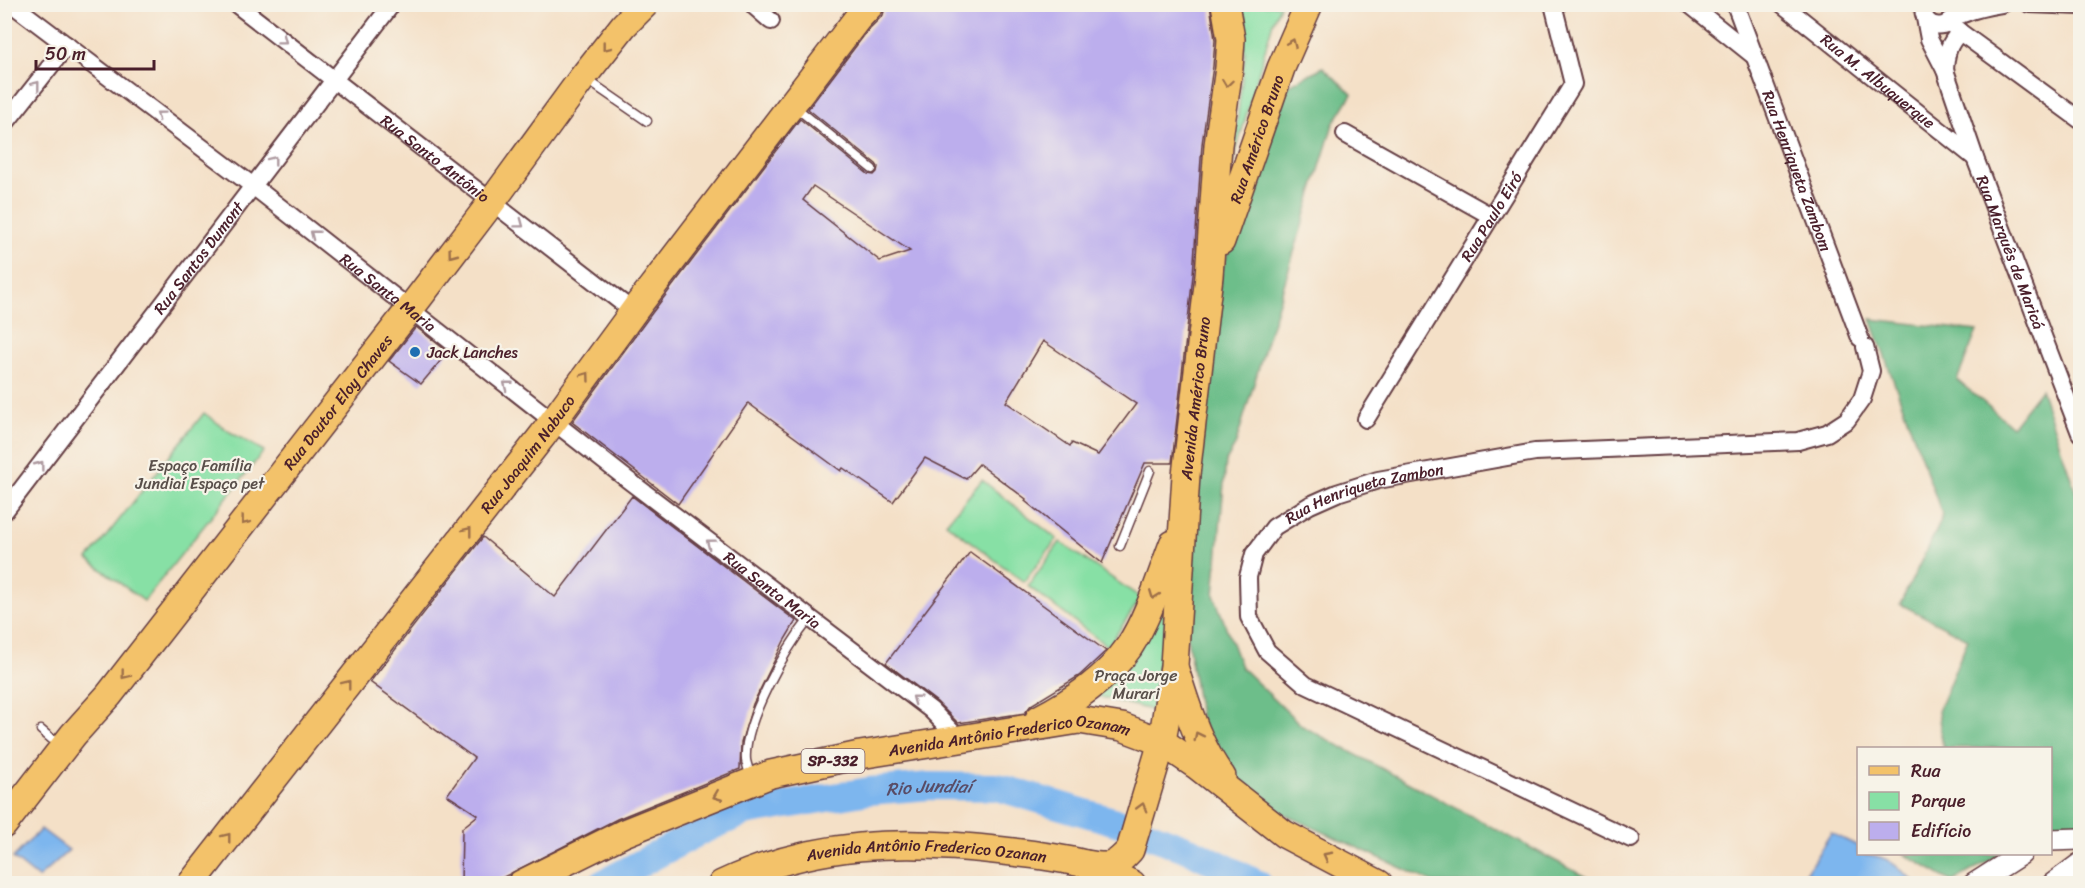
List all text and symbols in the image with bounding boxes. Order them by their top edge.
street label: Rua M. Albuquerque [1814,26,1942,136]
scale bar [36,33,154,71]
one-way arrow [276,33,287,44]
text: 50 m [45,38,86,70]
one-way arrow [1285,39,1297,50]
one-way arrow [603,41,614,52]
street label: Rua Américo Bruno [1221,71,1293,207]
one-way arrow [1221,79,1233,88]
one-way arrow [28,81,39,92]
street label: Rua Henriqueta Zambom [1753,86,1840,256]
street label: Rua Santo Antônio [374,107,496,211]
one-way arrow [155,112,166,123]
one-way arrow [266,156,277,167]
street label: Rua Paulo Eiró [1453,165,1531,268]
street label: Rua Marquês de Maricá [1968,171,2053,334]
street label: Rua Santos Dumont [146,194,252,321]
one-way arrow [513,217,524,228]
one-way arrow [310,231,321,242]
street label: Rua Santa Maria [333,245,443,340]
one-way arrow [448,248,459,259]
street label: Avenida Américo Bruno [1171,315,1219,483]
street label: Rua Doutor Eloy Chaves [275,328,401,477]
place label: Jack Lanches [426,338,518,367]
marker: Jack Lanches [408,345,422,359]
one-way arrow [579,372,590,383]
one-way arrow [503,381,514,392]
street label: Rua Joaquim Nabuco [473,389,583,520]
park label: Espaço Família Jundiaí Espaço pet [135,451,265,498]
street label: Rua Henriqueta Zambon [1279,455,1446,532]
one-way arrow [33,461,44,472]
one-way arrow [241,514,252,525]
one-way arrow [460,526,471,537]
one-way arrow [706,539,717,550]
street label: Rua Santa Maria [717,543,827,637]
one-way arrow [1148,589,1161,599]
park label: Praça Jorge Murari [1095,661,1177,708]
one-way arrow [121,668,132,679]
one-way arrow [340,680,351,691]
one-way arrow [911,695,922,706]
street label: Avenida Antônio Frederico Ozanam [885,706,1135,765]
one-way arrow [1194,731,1205,742]
legend [1857,747,2052,855]
road number: SP-332 [802,749,864,773]
text: Rua [1911,755,1942,787]
water label: Rio Jundiaí [885,770,977,806]
text: Parque [1911,785,1966,817]
one-way arrow [712,789,723,801]
one-way arrow [1134,803,1147,813]
text: Edifício [1911,815,1971,847]
street label: Avenida Antônio Frederico Ozanan [802,831,1049,871]
one-way arrow [219,833,230,844]
one-way arrow [1323,852,1334,863]

